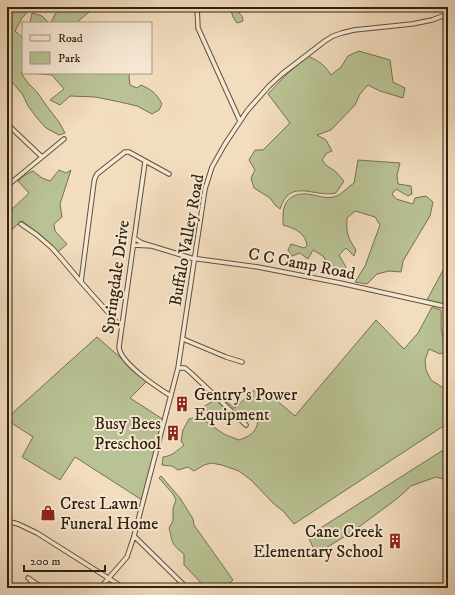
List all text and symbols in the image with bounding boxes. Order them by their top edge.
legend [22,22,152,74]
text: Road [58,31,83,46]
text: Park [58,51,80,66]
street label: Buffalo Valley Road [165,172,210,308]
street label: Springdale Drive [97,219,135,335]
street label: C C Camp Road [246,243,358,285]
place label: Gentry's Power Equipment [194,384,298,426]
building icon: Gentry's Power Equipment [173,395,191,413]
place label: Busy Bees Preschool [94,413,161,455]
building icon: Busy Bees Preschool [164,424,182,442]
place label: Crest Lawn Funeral Home [60,493,158,535]
shop icon: Crest Lawn Funeral Home [39,504,57,522]
place label: Cane Creek Elementary School [253,521,384,563]
building icon: Cane Creek Elementary School [386,532,404,550]
scale bar [24,547,105,573]
text: 200 m [30,554,60,569]

